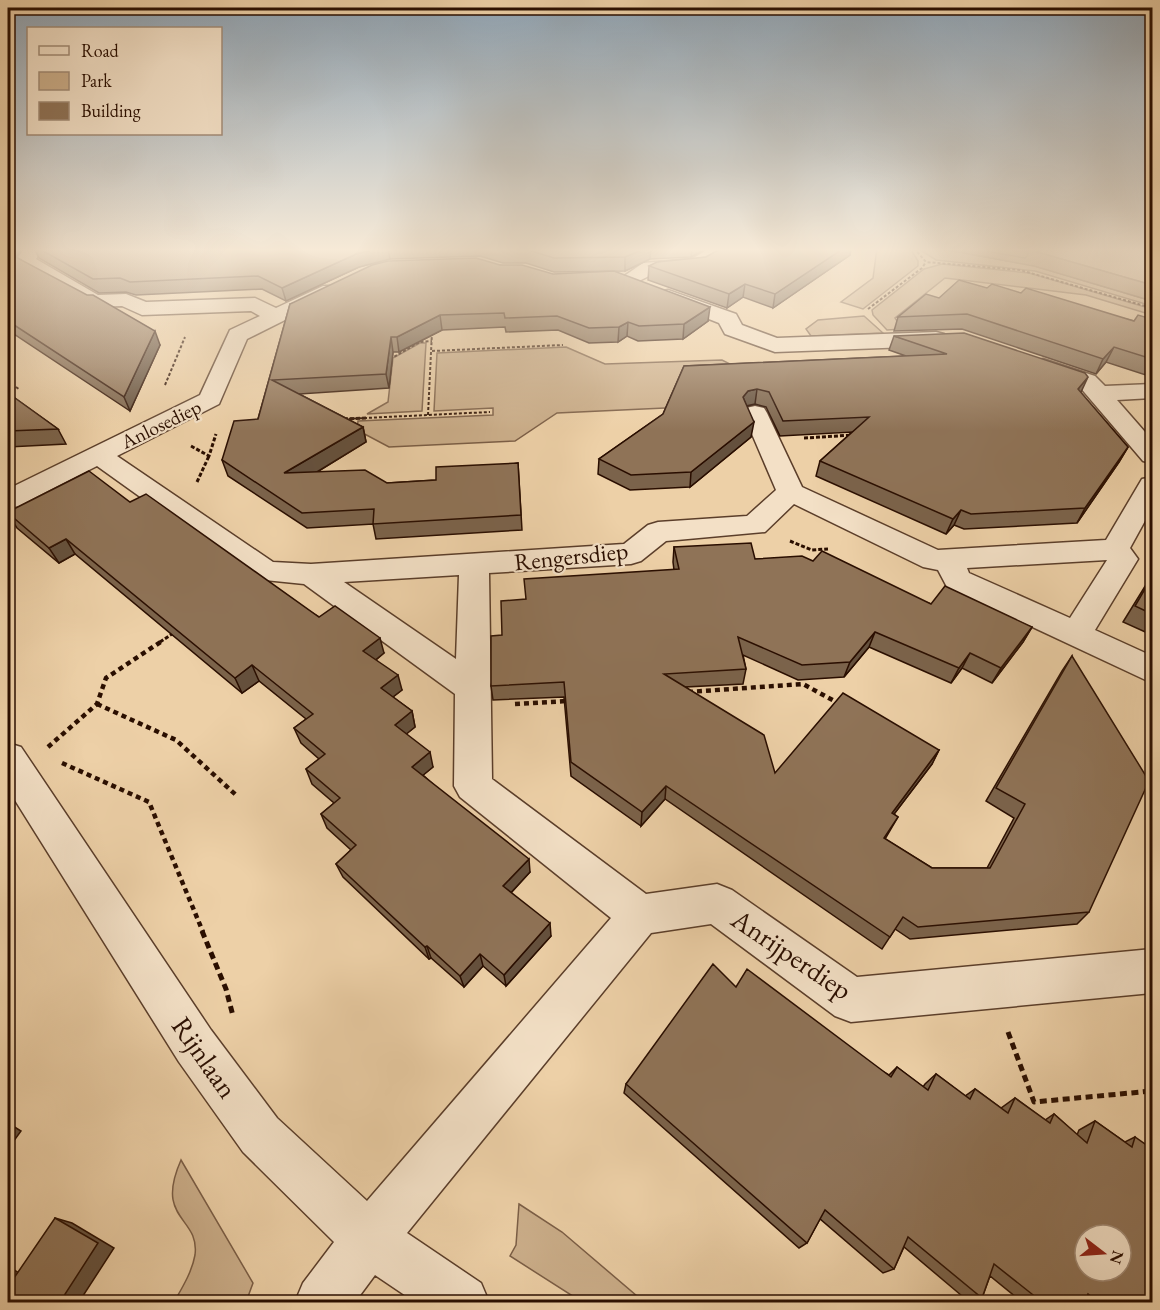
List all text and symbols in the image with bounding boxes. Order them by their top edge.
legend [27,27,222,135]
text: Road [81,39,120,62]
text: Park [81,69,112,92]
text: Building [81,99,141,122]
street label: Anlosediep [116,393,206,455]
street label: Rengersdiep [512,535,630,577]
street label: Anrijperdiep [724,900,859,1008]
street label: Rijnlaan [164,1009,246,1105]
north arrow [1073,1223,1133,1283]
text: N [1105,1248,1129,1267]

